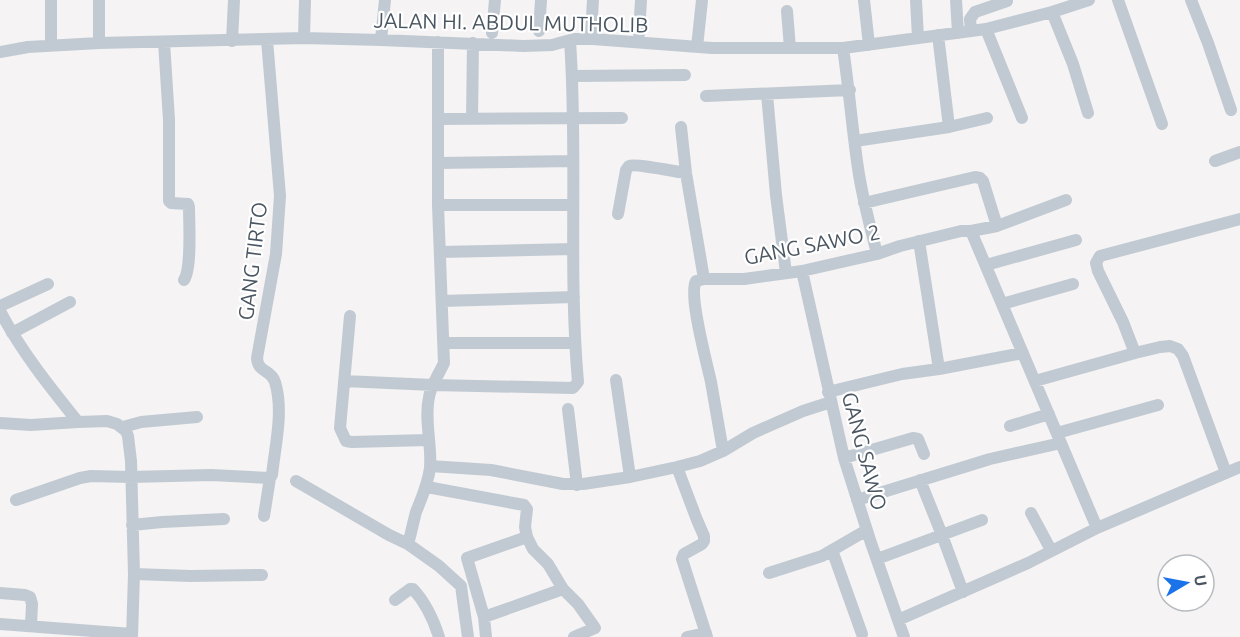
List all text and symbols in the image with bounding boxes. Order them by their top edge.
street label: JALAN HI. ABDUL MUTHOLIB [373,8,649,36]
street label: GANG TIRTO [233,200,271,322]
street label: GANG SAWO 2 [742,219,882,269]
street label: GANG SAWO [838,389,892,513]
north arrow [1156,553,1216,613]
text: U [1191,573,1211,587]

